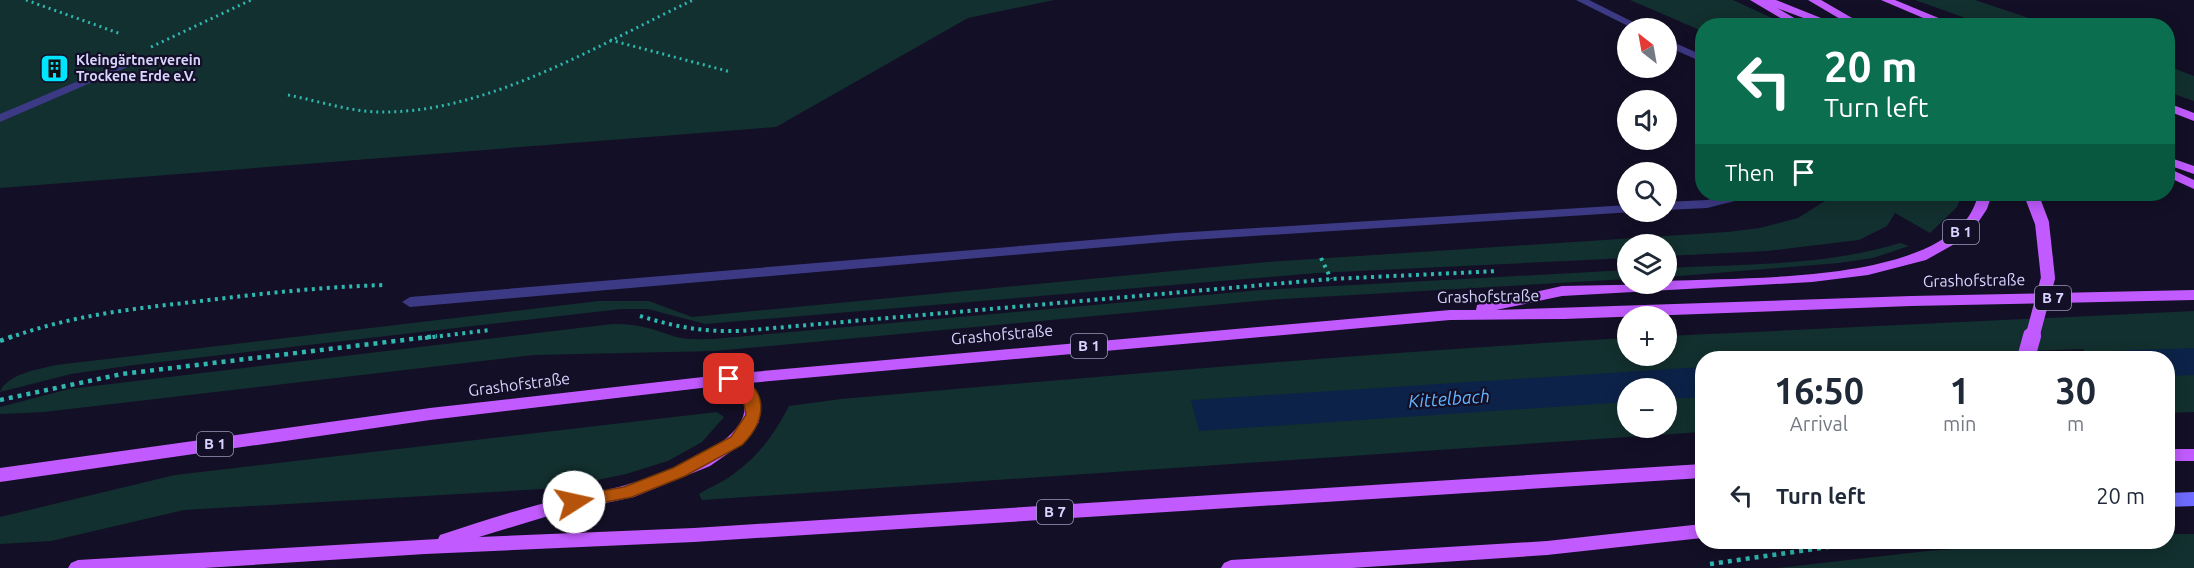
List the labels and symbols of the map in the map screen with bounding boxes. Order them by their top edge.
north arrow [1617,18,1677,78]
building icon: Kleingärtnerverein Trockene Erde e.V. [39,52,71,84]
place label: Kleingärtnerverein Trockene Erde e.V. [76,52,201,84]
road number: B 1 [1943,220,1979,244]
street label: Grashofstraße [1923,270,2025,290]
street label: Grashofstraße [1437,286,1539,306]
road number: B 7 [2035,286,2071,310]
street label: Grashofstraße [950,321,1054,347]
road number: B 1 [1071,334,1107,358]
pin [703,353,754,404]
street label: Grashofstraße [467,369,571,399]
water label: Kittelbach [1407,385,1490,411]
road number: B 1 [197,432,233,456]
position arrow [542,470,606,534]
road number: B 7 [1037,500,1073,524]

